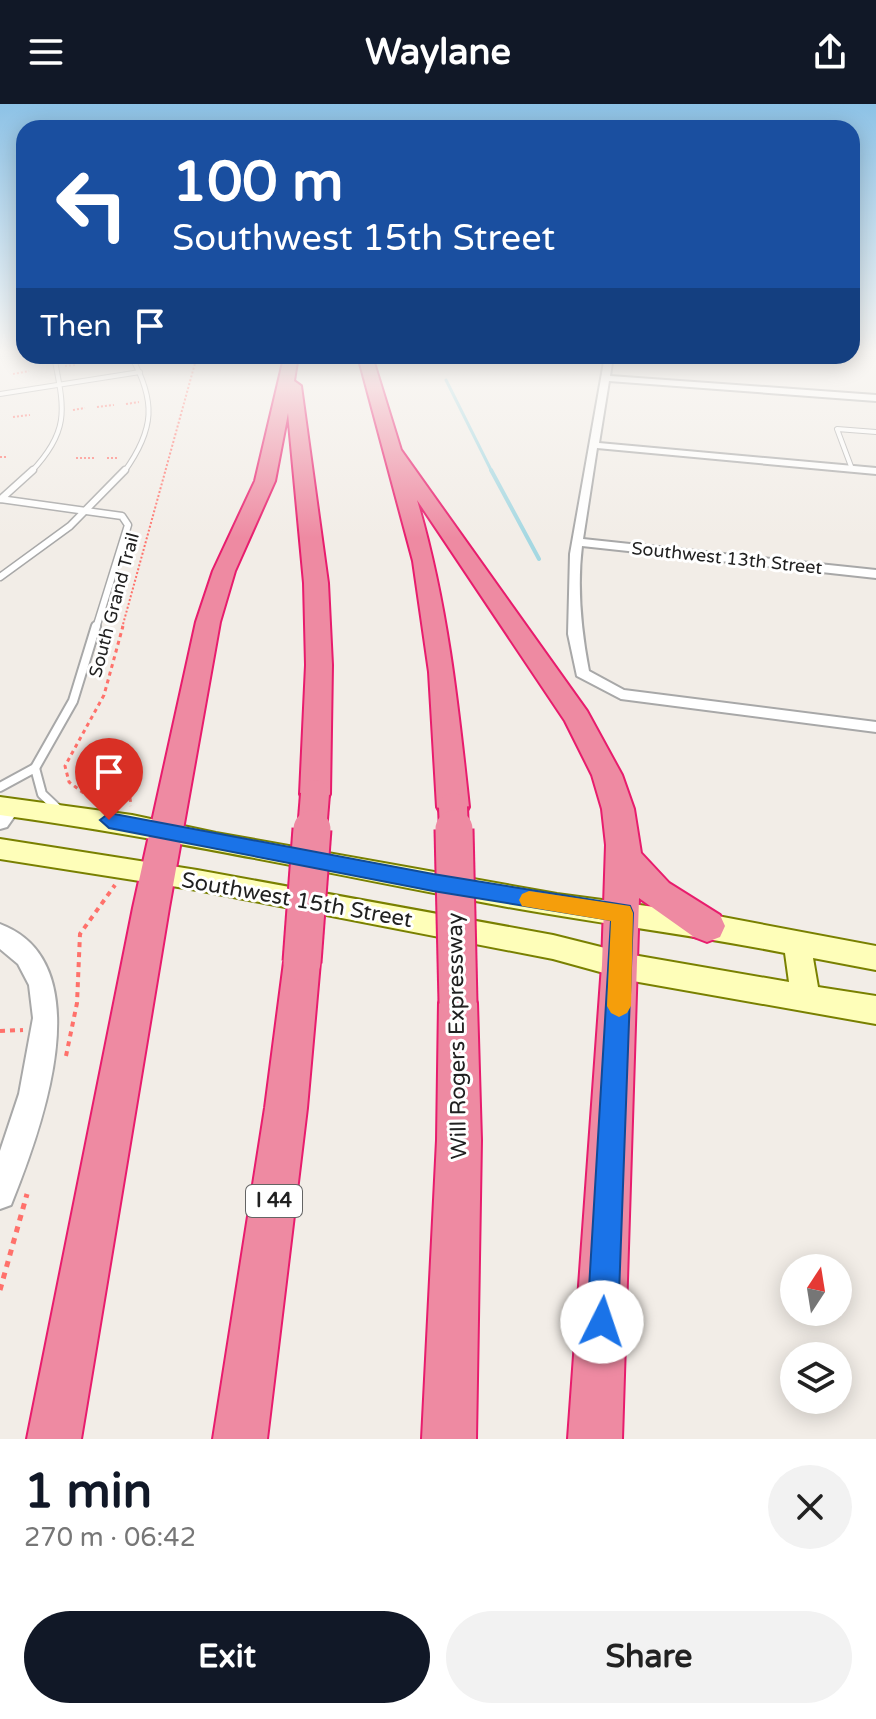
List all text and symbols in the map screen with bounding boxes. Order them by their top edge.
icon: menu [24,30,68,74]
icon: share [808,30,852,74]
text: Waylane [365,31,511,74]
text: 100 m [172,149,343,216]
icon: left [40,152,144,256]
text: Southwest 15th Street [172,217,555,260]
icon: arrive [128,304,172,348]
text: Then [40,308,112,345]
street label: South Grand Trail [84,530,144,680]
street label: Southwest 13th Street [631,537,824,579]
pin [75,738,143,820]
icon: arrive [87,750,131,794]
street label: Southwest 15th Street [179,867,415,933]
street label: Will Rogers Expressway [442,912,472,1160]
road number: I 44 [246,1185,302,1217]
north arrow [780,1254,852,1326]
map controls [780,1254,852,1414]
position arrow [560,1280,644,1364]
button: layers [780,1342,852,1414]
text: 1 min [24,1463,152,1521]
button: close [768,1465,852,1549]
text: 270 m · 06:42 [24,1522,196,1553]
button: Exit [24,1611,430,1703]
button: Share [446,1611,852,1703]

